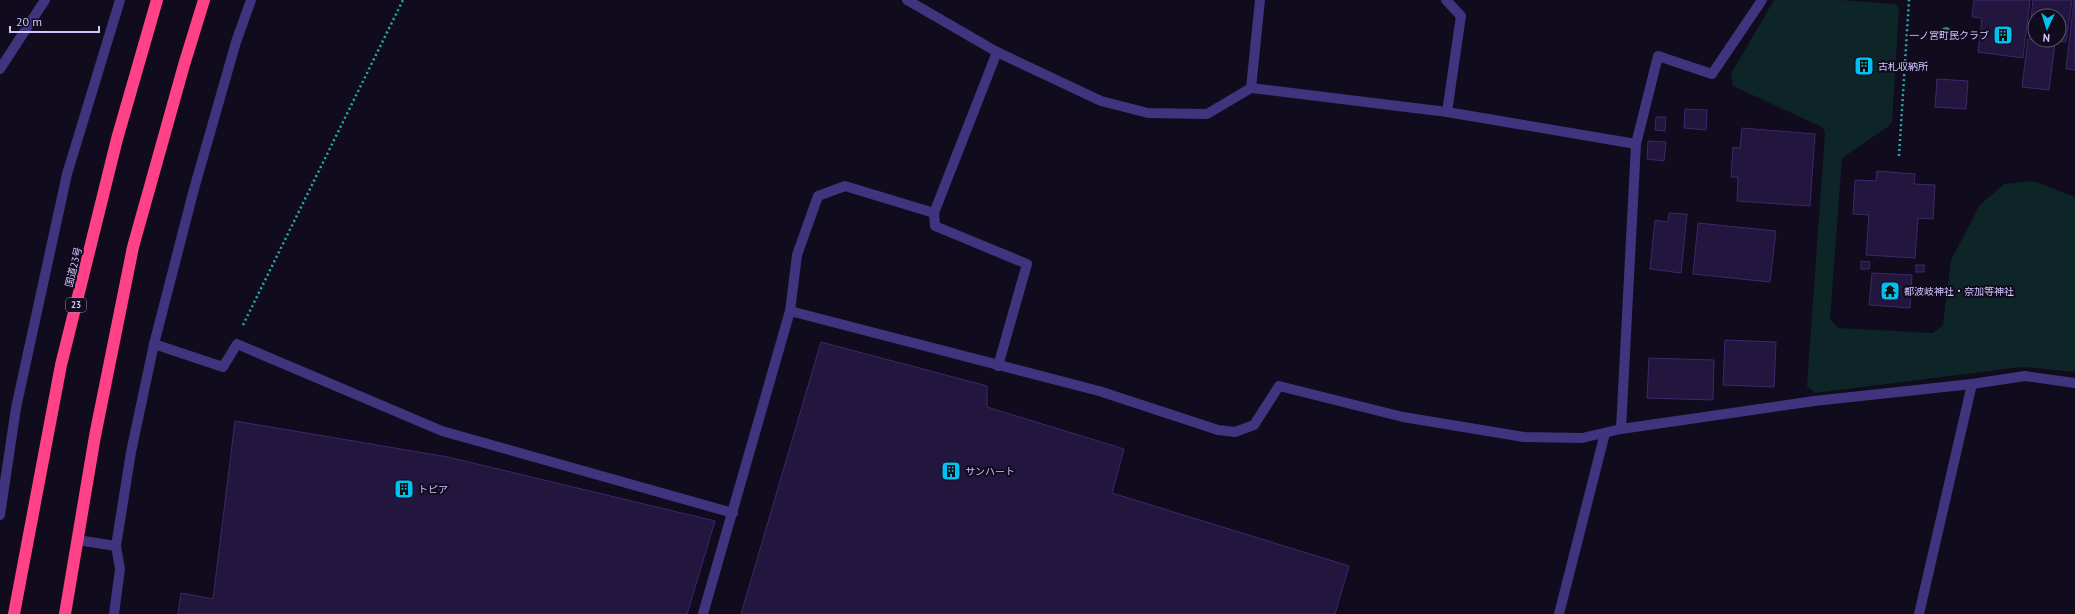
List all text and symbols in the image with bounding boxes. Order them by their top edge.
scale bar [10,8,99,34]
north arrow [2027,8,2067,48]
text: 20 m [16,14,42,29]
building icon: 一ノ宮町民クラブ [1992,24,2014,46]
place label: 一ノ宮町民クラブ [1909,29,1989,42]
text: N [2042,31,2050,45]
building icon: 古札収納所 [1853,55,1875,77]
place label: 古札収納所 [1878,60,1928,73]
street label: 国道23号 [62,246,85,289]
temple icon: 都波岐神社・奈加等神社 [1879,280,1901,302]
place label: 都波岐神社・奈加等神社 [1904,285,2014,298]
road number: 23 [66,298,86,312]
building icon: サンハート [940,460,962,482]
place label: サンハート [965,465,1015,478]
building icon: トピア [393,478,415,500]
place label: トピア [418,483,448,496]

